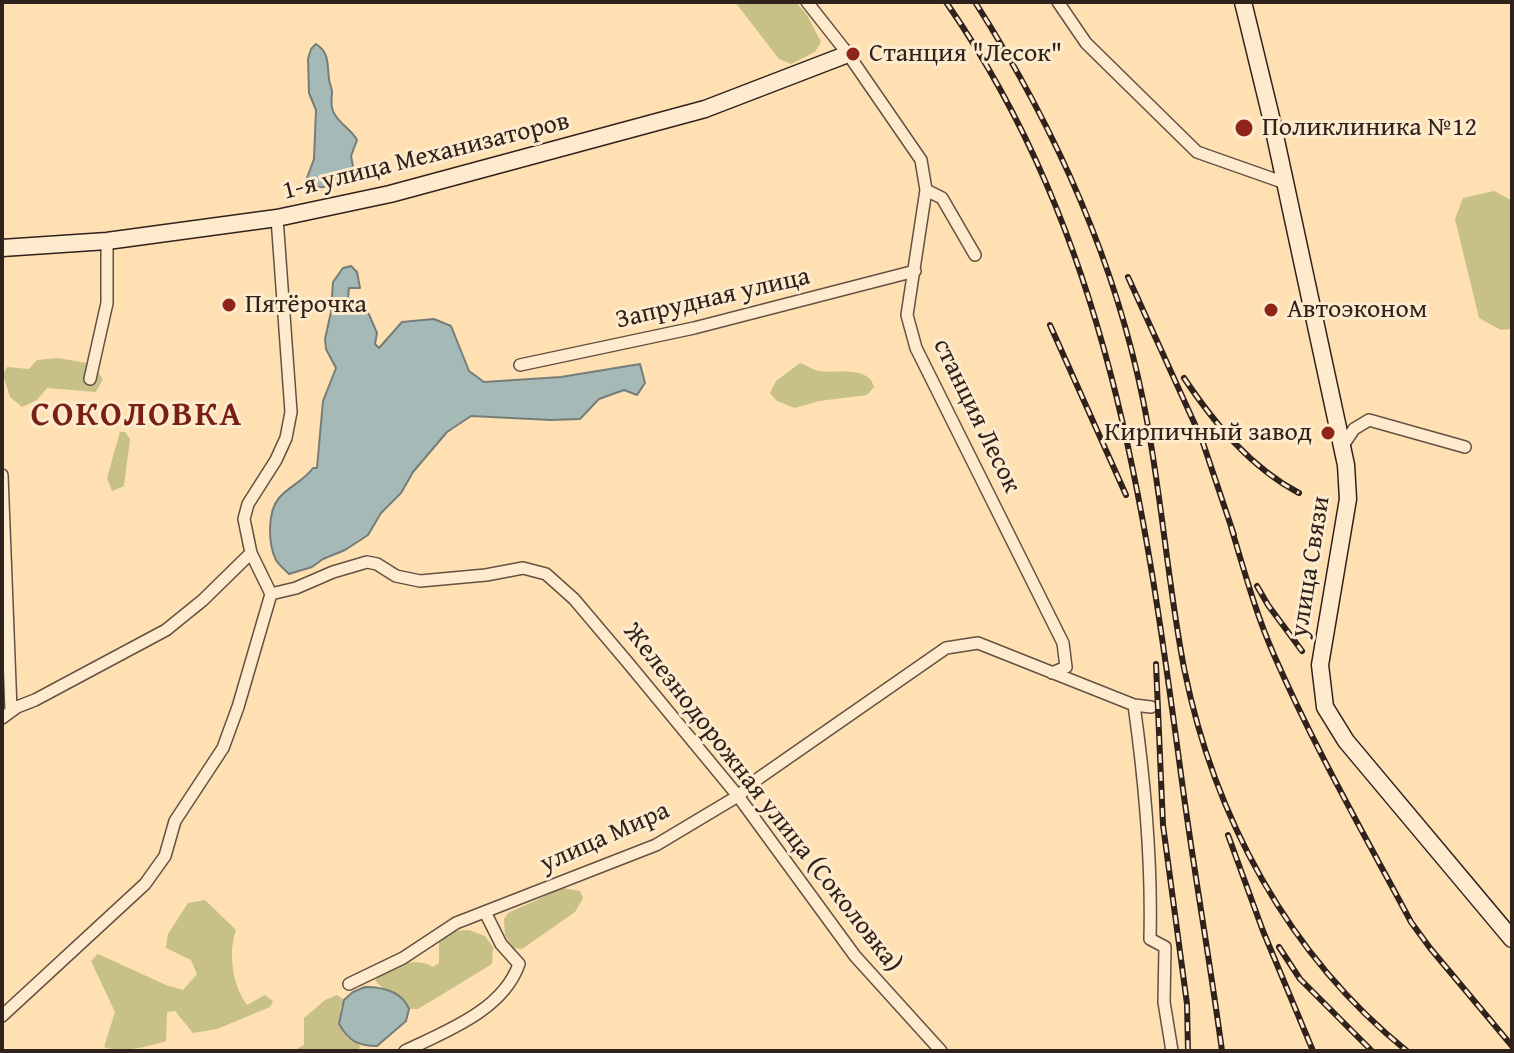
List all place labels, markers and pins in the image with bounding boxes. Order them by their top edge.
place label: Станция "Лесок" [869,38,1062,70]
marker: Станция "Лесок" [844,45,862,63]
place label: Поликлиника №12 [1262,112,1477,144]
marker: Поликлиника №12 [1233,117,1255,139]
place label: Пятёрочка [245,289,367,321]
place label: Автоэконом [1287,294,1427,326]
marker: Пятёрочка [220,296,238,314]
marker: Автоэконом [1262,301,1280,319]
place label: Кирпичный завод [1104,417,1312,449]
marker: Кирпичный завод [1319,424,1337,442]

